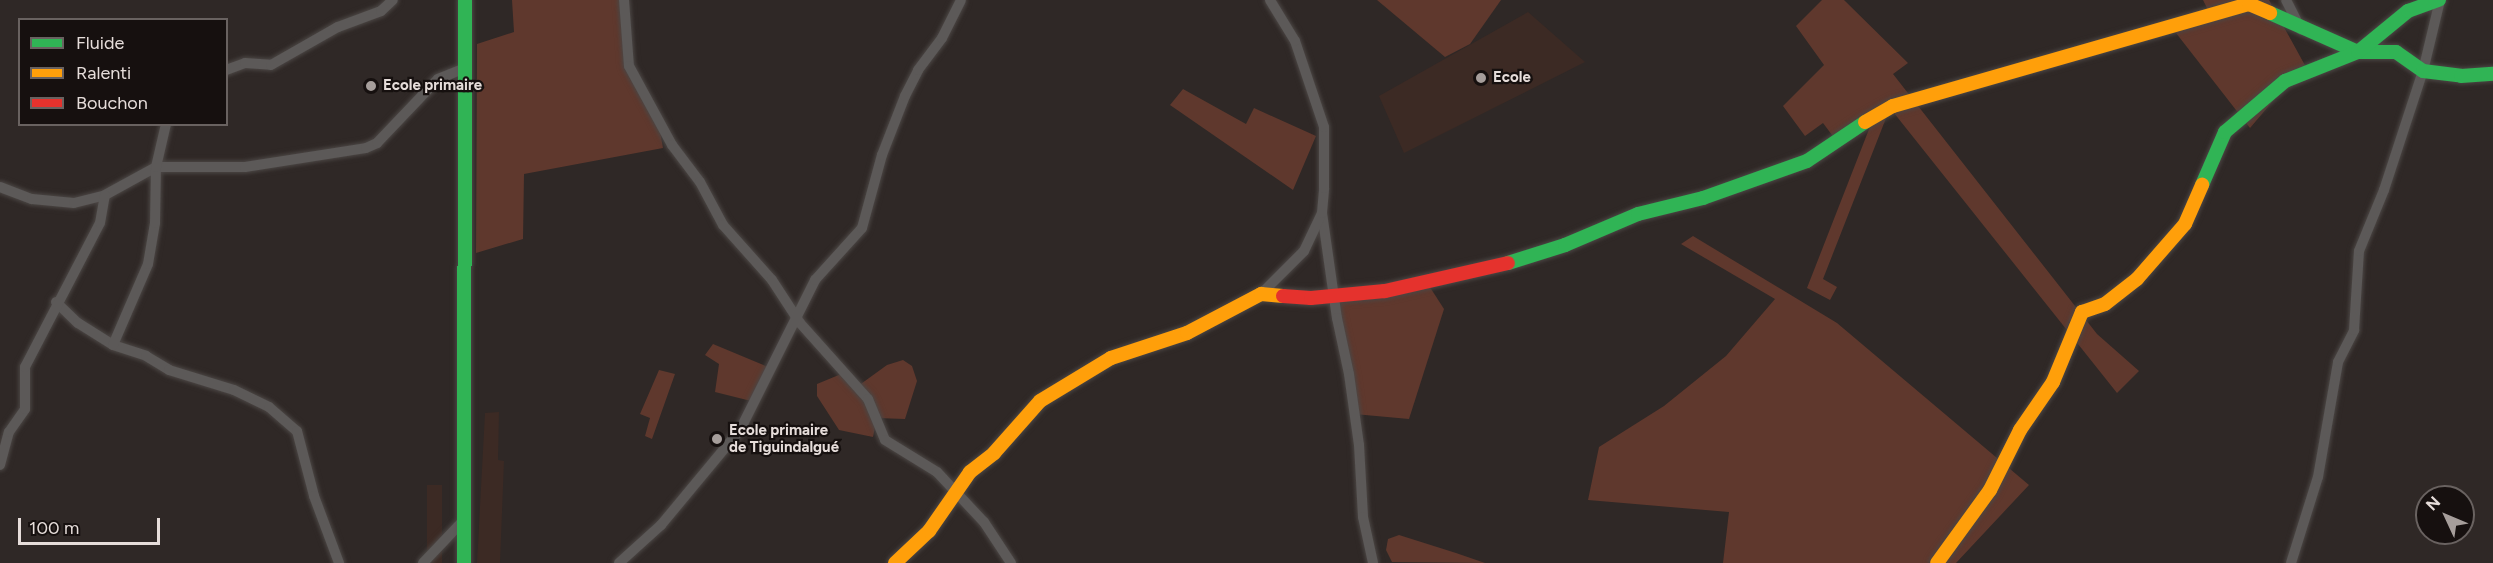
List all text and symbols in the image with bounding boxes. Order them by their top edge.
legend [18,18,228,126]
text: Fluide [76,32,124,54]
text: Ralenti [76,62,131,84]
place label: Ecole [1493,69,1531,87]
marker: Ecole [1474,71,1488,85]
place label: Ecole primaire [383,77,482,95]
marker: Ecole primaire [364,79,378,93]
text: Bouchon [76,92,148,114]
place label: Ecole primaire de Tiguindalgué [729,421,839,456]
marker: Ecole primaire de Tiguindalgué [710,432,724,446]
north arrow [2415,485,2475,545]
text: N [2422,492,2444,515]
scale bar [21,506,164,544]
text: 100 m [29,517,79,539]

